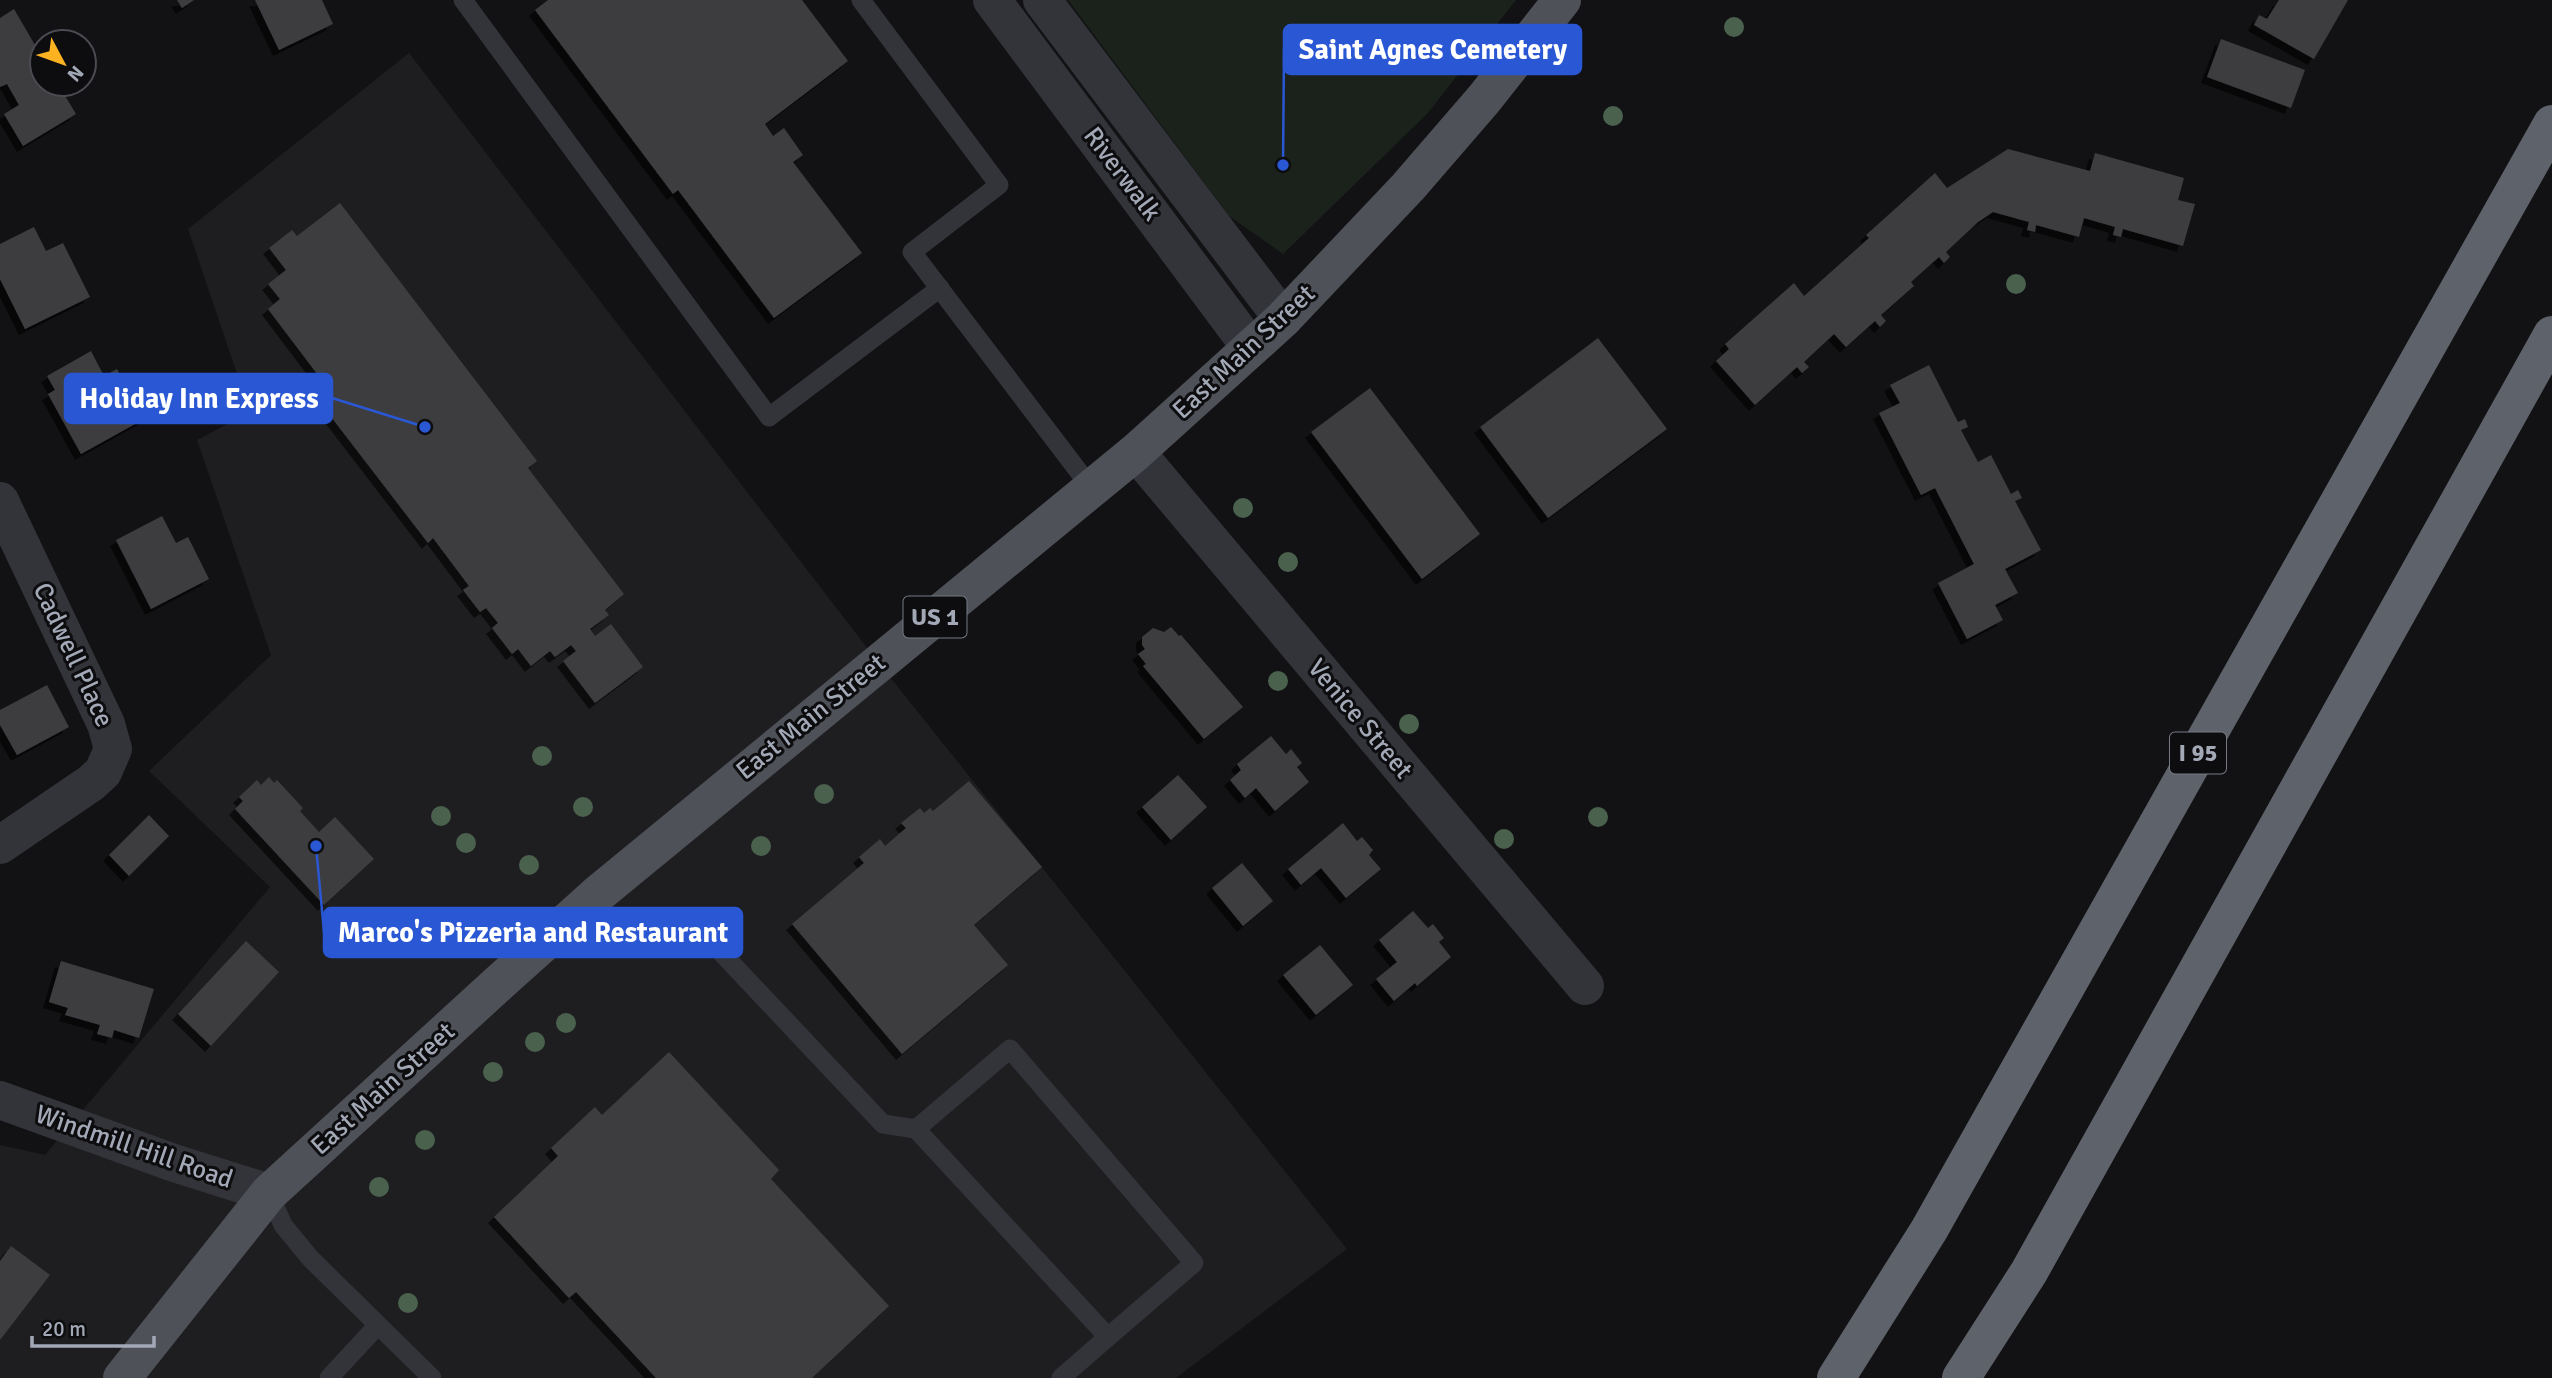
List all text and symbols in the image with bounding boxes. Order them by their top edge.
callout: Saint Agnes Cemetery [1284,25,1581,74]
north arrow [28,28,98,98]
text: Saint Agnes Cemetery [1299,33,1567,67]
text: N [62,61,88,86]
street label: Riverwalk [1076,121,1168,227]
street label: East Main Street [1166,278,1322,426]
callout: Holiday Inn Express [65,374,332,423]
text: Holiday Inn Express [79,382,319,416]
street label: Cadwell Place [26,578,120,732]
road number: US 1 [904,596,967,638]
street label: East Main Street [730,647,892,787]
street label: Venice Street [1301,653,1419,785]
road number: I 95 [2170,732,2226,774]
callout: Marco's Pizzeria and Restaurant [324,908,742,957]
text: Marco's Pizzeria and Restaurant [338,916,729,950]
street label: East Main Street [304,1016,462,1162]
street label: Windmill Hill Road [31,1098,237,1196]
scale bar [32,1304,154,1348]
text: 20 m [42,1316,86,1342]

